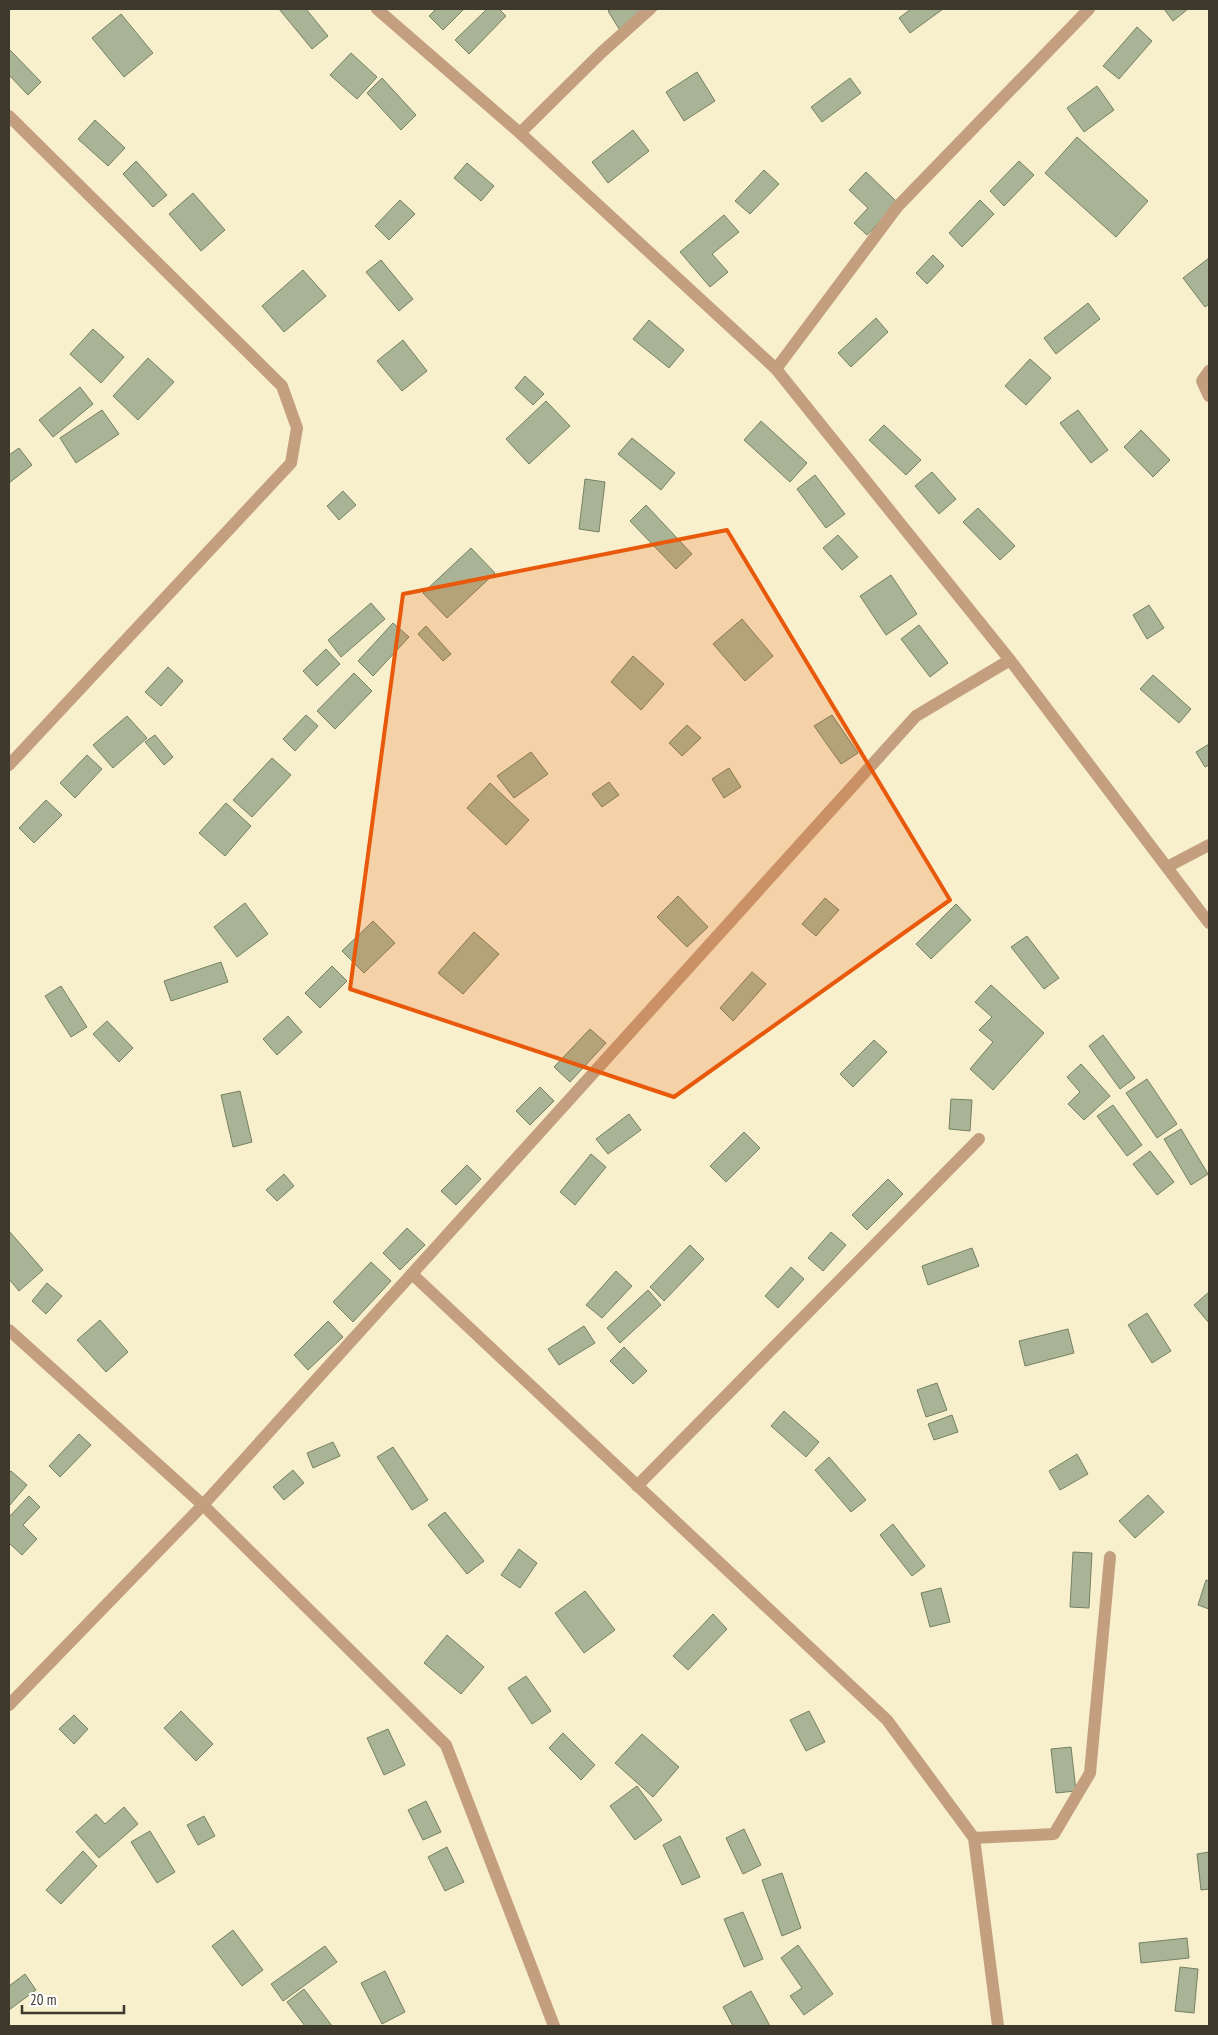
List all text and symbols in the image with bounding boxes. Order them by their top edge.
scale bar [22,1982,125,2014]
text: 20 m [30,1990,56,2009]

